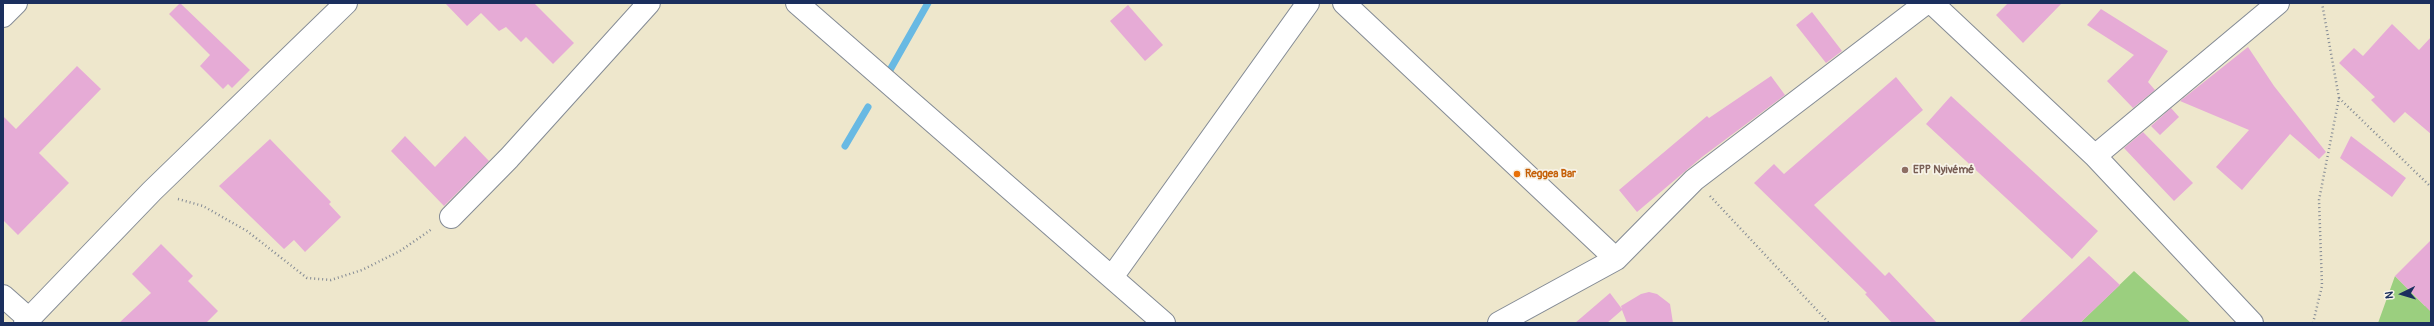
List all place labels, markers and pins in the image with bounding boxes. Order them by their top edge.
place label: EPP Nyivémé [1913,163,1974,177]
marker: EPP Nyivémé [1900,165,1910,175]
place label: Reggea Bar [1525,167,1576,181]
marker: Reggea Bar [1512,169,1522,179]

